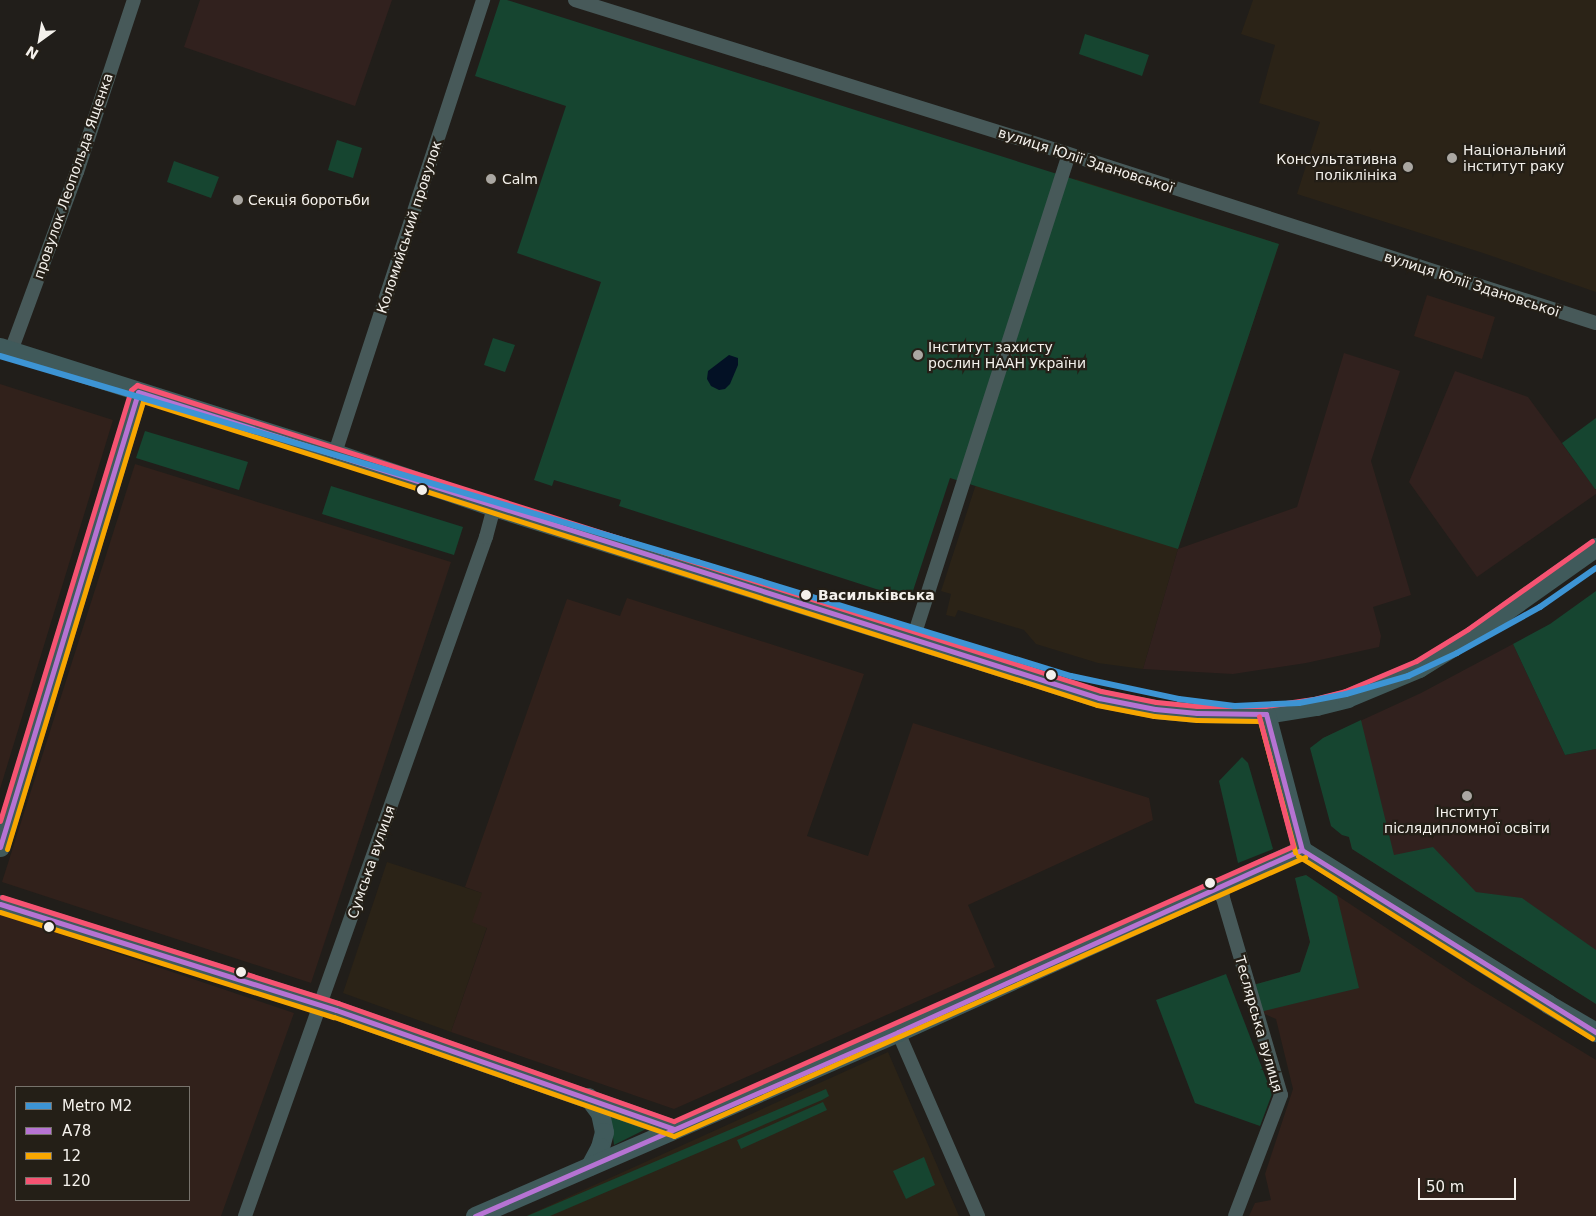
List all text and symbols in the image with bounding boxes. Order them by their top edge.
north arrow [15,15,65,65]
text: N [23,43,41,63]
street label: провулок Леопольда Ященка [30,71,116,281]
street label: вулиця Юлії Здановської [996,124,1176,196]
street label: Коломийський провулок [373,138,445,316]
place label: Національний інститут раку [1463,142,1566,174]
place label: Консультативна поліклініка [1276,151,1397,184]
marker: Національний інститут раку [1445,151,1459,165]
marker: Консультативна поліклініка [1401,160,1415,174]
place label: Calm [502,171,538,187]
marker: Calm [484,172,498,186]
place label: Секція боротьби [248,192,370,208]
marker: Секція боротьби [232,194,244,206]
street label: вулиця Юлії Здановської [1382,248,1562,320]
place label: Інститут захисту рослин НААН України [928,339,1086,372]
marker: Інститут захисту рослин НААН України [912,349,924,361]
unlabelled marker [417,485,427,495]
marker: Васильківська [798,587,814,603]
place label: Васильківська [818,587,935,603]
unlabelled marker [1046,670,1056,680]
marker: Інститут післядипломної освіти [1461,790,1473,802]
street label: Сумська вулиця [344,803,398,921]
place label: Інститут післядипломної освіти [1384,804,1550,836]
unlabelled marker [1205,878,1215,888]
unlabelled marker [44,922,54,932]
street label: Теслярська вулиця [1231,954,1287,1094]
unlabelled marker [236,967,246,977]
legend [15,1086,190,1201]
text: Metro M2 [62,1097,132,1115]
text: А78 [62,1122,91,1140]
text: 12 [62,1147,81,1165]
scale bar [1421,1168,1518,1200]
text: 120 [62,1172,91,1190]
text: 50 m [1426,1178,1464,1196]

